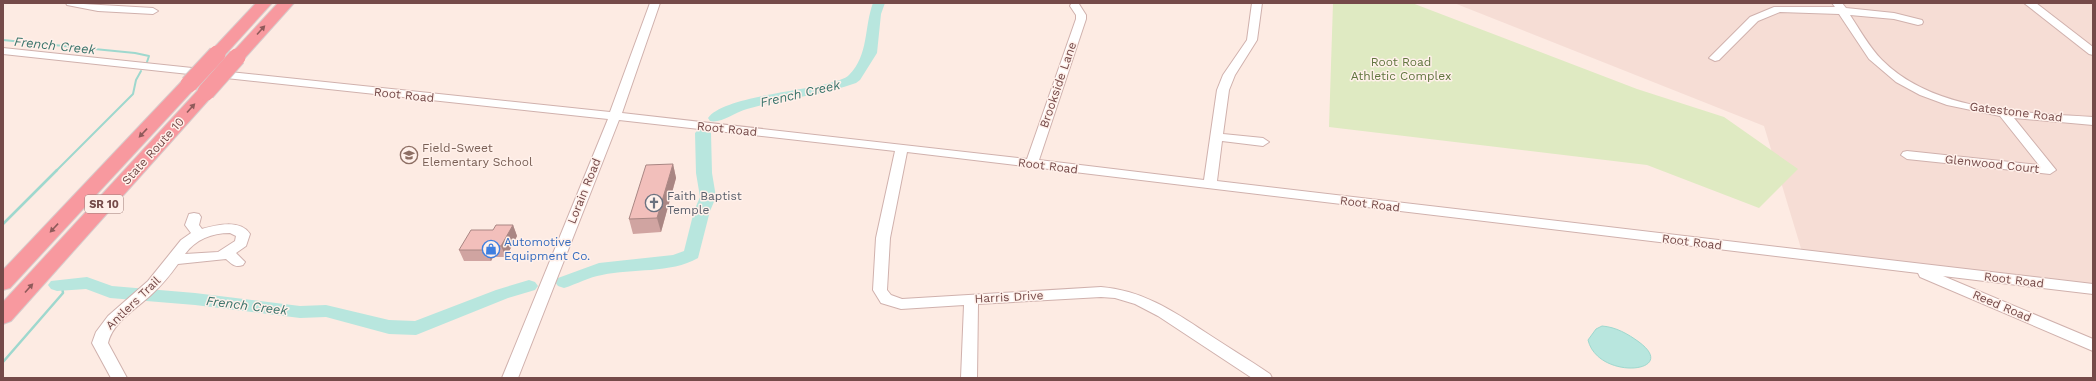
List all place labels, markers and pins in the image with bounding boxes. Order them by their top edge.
place label: Field-Sweet Elementary School [422,141,533,169]
school or university icon: Field-Sweet Elementary School [399,145,419,165]
place label: Faith Baptist Temple [667,189,742,217]
church icon: Faith Baptist Temple [644,193,664,213]
place label: Automotive Equipment Co. [504,235,590,263]
shop icon: Automotive Equipment Co. [481,239,501,259]

